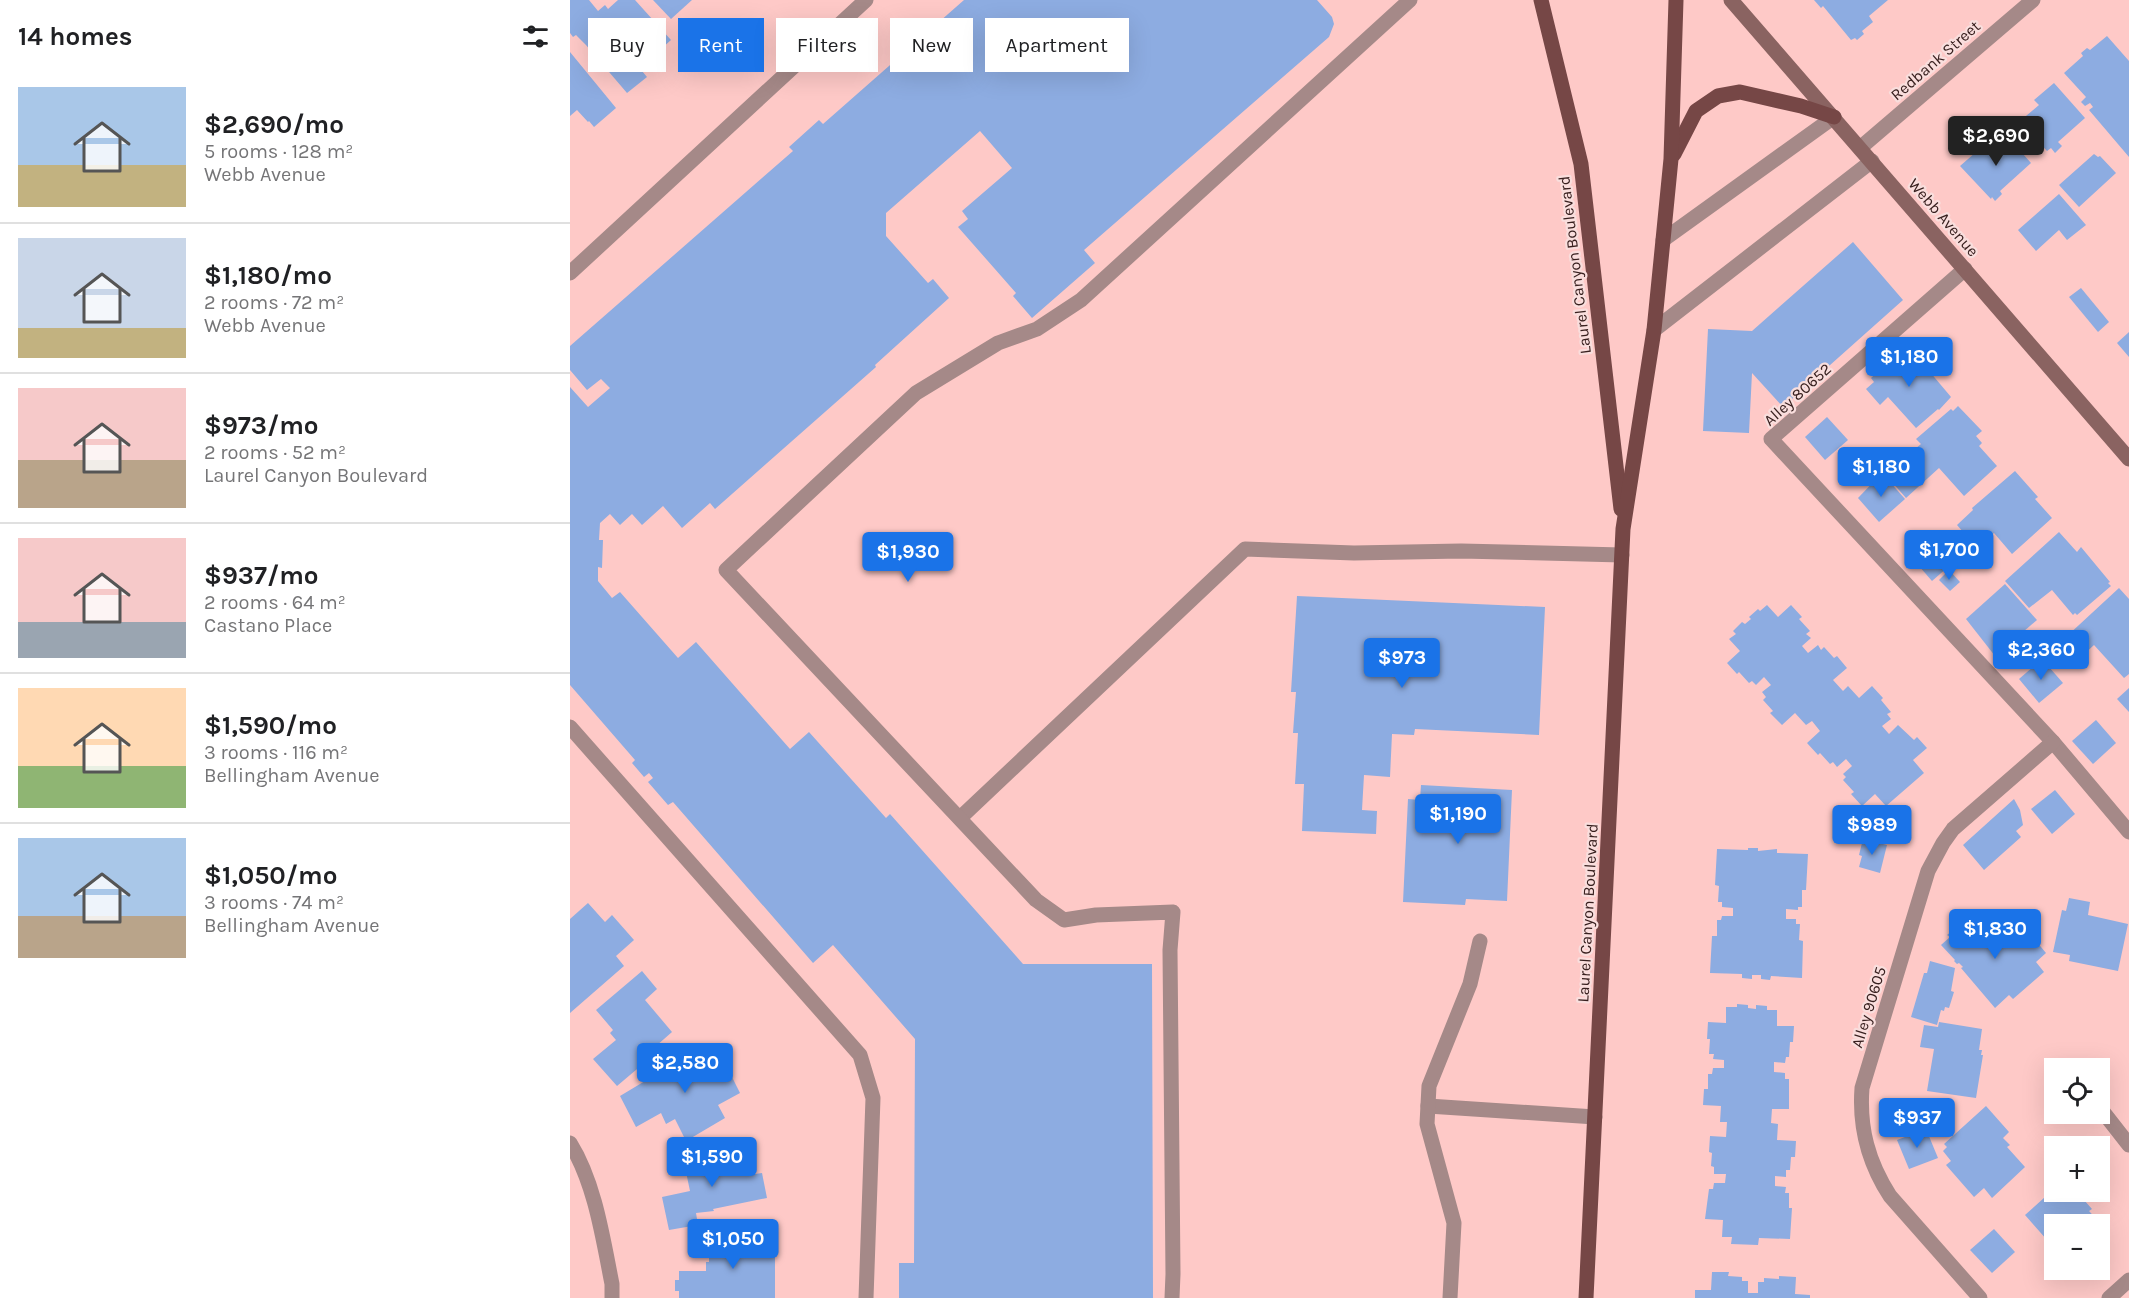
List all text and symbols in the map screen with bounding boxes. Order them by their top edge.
street label: Redbank Street [1887,16,1984,104]
chip: Buy [588,18,666,72]
chip: Rent [678,18,764,72]
chip: Filters [776,18,878,72]
chip: New [890,18,973,72]
chip: Apartment [985,18,1129,72]
icon: filters [519,20,552,53]
text: 14 homes [18,21,132,52]
text: $2,690/mo [204,109,344,140]
icon: home [66,111,138,183]
pin: $2,690 [1947,116,2045,167]
text: $2,690 [1962,124,2030,147]
text: 5 rooms · 128 m² [204,140,353,163]
text: Webb Avenue [204,163,326,186]
street label: Webb Avenue [1904,174,1983,260]
street label: Laurel Canyon Boulevard [1554,175,1595,355]
text: $1,180/mo [204,260,332,291]
icon: home [66,262,138,334]
text: 2 rooms · 72 m² [204,291,344,314]
text: Webb Avenue [204,314,326,337]
pin: $1,180 [1860,337,1958,388]
text: $1,180 [1880,345,1938,368]
street label: Alley 80652 [1760,359,1835,430]
text: $973/mo [204,410,319,441]
icon: home [66,412,138,484]
text: 2 rooms · 52 m² [204,441,346,464]
pin: $1,180 [1832,447,1930,498]
text: $1,180 [1852,455,1910,478]
text: Laurel Canyon Boulevard [204,464,428,487]
pin: $1,700 [1900,530,1998,581]
pin: $1,930 [859,532,957,583]
text: $1,700 [1918,538,1980,561]
text: $1,930 [876,540,940,563]
text: $937/mo [204,560,319,591]
icon: home [66,562,138,634]
text: 2 rooms · 64 m² [204,591,346,614]
text: Castano Place [204,614,332,637]
pin: $2,360 [1992,630,2090,681]
pin: $973 [1366,638,1438,689]
text: $2,360 [2007,638,2075,661]
text: $973 [1378,646,1426,669]
text: $1,590/mo [204,710,337,741]
icon: home [66,712,138,784]
text: 3 rooms · 116 m² [204,741,348,764]
text: Bellingham Avenue [204,764,380,787]
pin: $1,190 [1409,794,1507,845]
text: $1,190 [1429,802,1487,825]
pin: $989 [1836,805,1908,856]
text: $989 [1846,813,1898,836]
street label: Laurel Canyon Boulevard [1573,823,1602,1003]
text: $1,050/mo [204,860,337,891]
icon: home [66,862,138,934]
text: 3 rooms · 74 m² [204,891,344,914]
pin: $1,830 [1946,909,2044,960]
text: Bellingham Avenue [204,914,380,937]
text: $1,830 [1963,917,2027,940]
street label: Alley 90605 [1847,964,1890,1050]
pin: $2,580 [636,1043,734,1094]
text: $2,580 [651,1051,719,1074]
map controls [2044,1058,2110,1280]
button: locate [2044,1058,2110,1124]
pin: $937 [1881,1098,1953,1149]
text: $937 [1893,1106,1941,1129]
button: + [2044,1136,2110,1202]
pin: $1,590 [663,1137,761,1188]
text: $1,590 [681,1145,743,1168]
button: − [2044,1214,2110,1280]
pin: $1,050 [684,1219,782,1270]
text: $1,050 [702,1227,764,1250]

